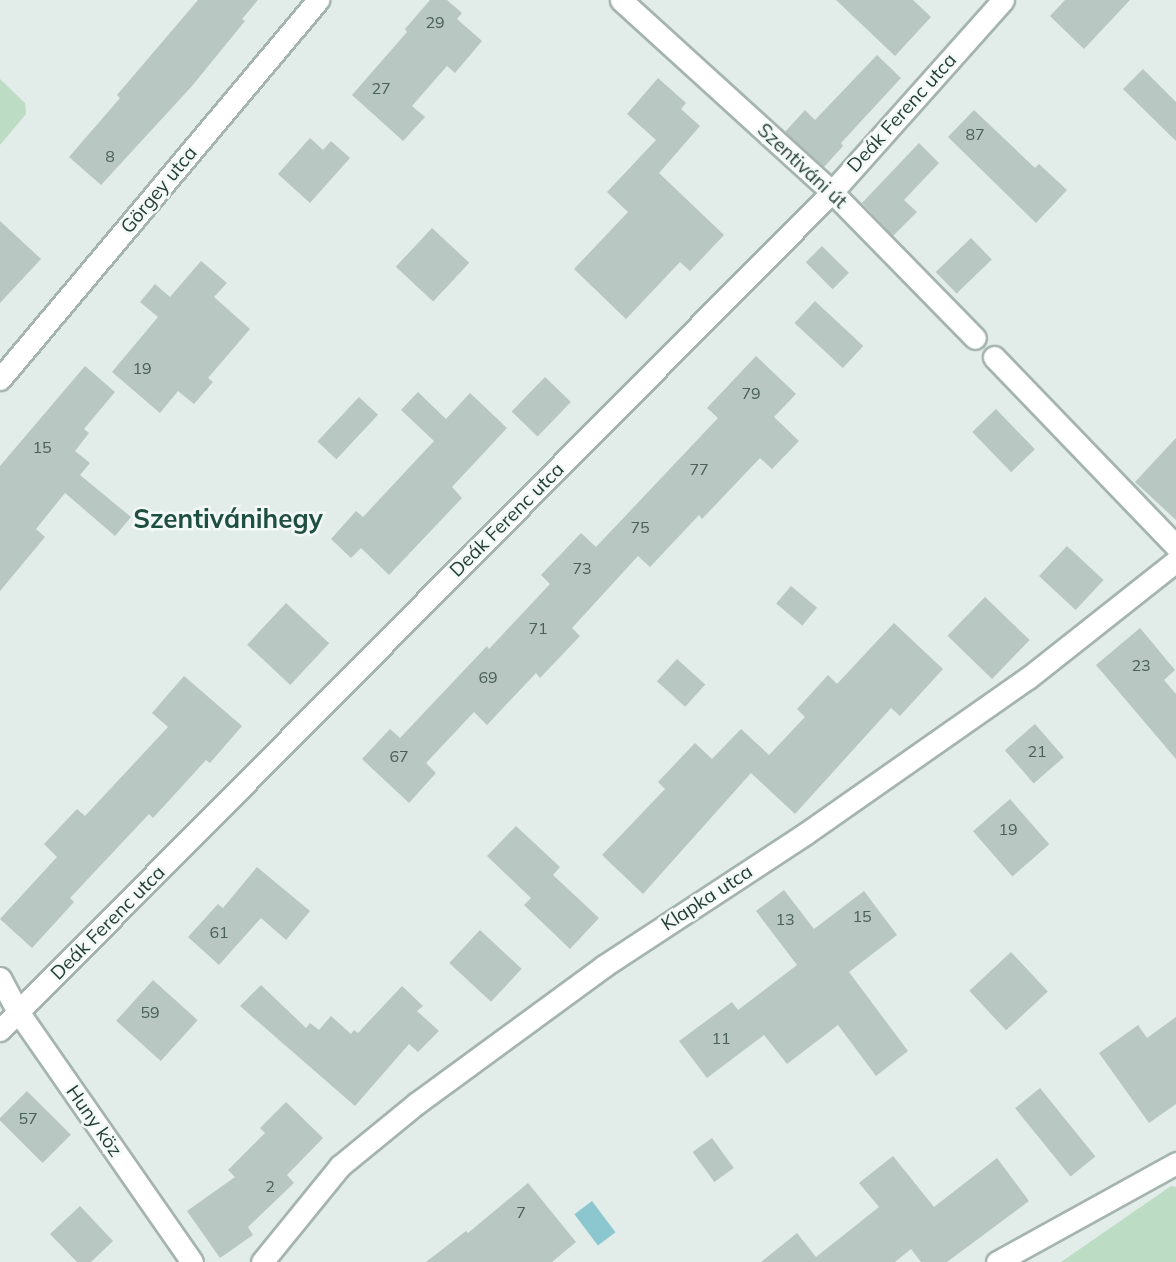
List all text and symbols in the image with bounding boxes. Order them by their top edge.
house number: 29 [425,12,445,32]
street label: Deák Ferenc utca [843,49,961,177]
house number: 27 [371,78,391,98]
street label: Szentiváni út [753,119,851,213]
house number: 87 [965,124,985,144]
street label: Görgey utca [116,142,202,238]
house number: 8 [105,146,115,166]
house number: 19 [132,358,152,378]
house number: 79 [741,383,761,403]
house number: 15 [32,437,52,457]
street label: Deák Ferenc utca [445,458,569,582]
house number: 77 [689,459,709,479]
district label: Szentivánihegy [133,503,323,535]
house number: 75 [630,517,650,537]
house number: 73 [572,558,592,578]
house number: 71 [528,618,548,638]
house number: 23 [1131,655,1151,675]
house number: 69 [478,667,498,687]
house number: 21 [1027,741,1047,761]
house number: 67 [389,746,409,766]
house number: 19 [998,819,1018,839]
street label: Klapka utca [657,860,757,936]
street label: Deák Ferenc utca [46,861,170,985]
house number: 15 [852,906,872,926]
house number: 13 [775,909,795,929]
house number: 61 [209,922,229,942]
house number: 59 [140,1002,160,1022]
house number: 11 [711,1028,731,1048]
street label: Huny köz [61,1081,127,1161]
house number: 57 [18,1108,38,1128]
house number: 2 [265,1176,275,1196]
house number: 7 [516,1202,526,1222]

